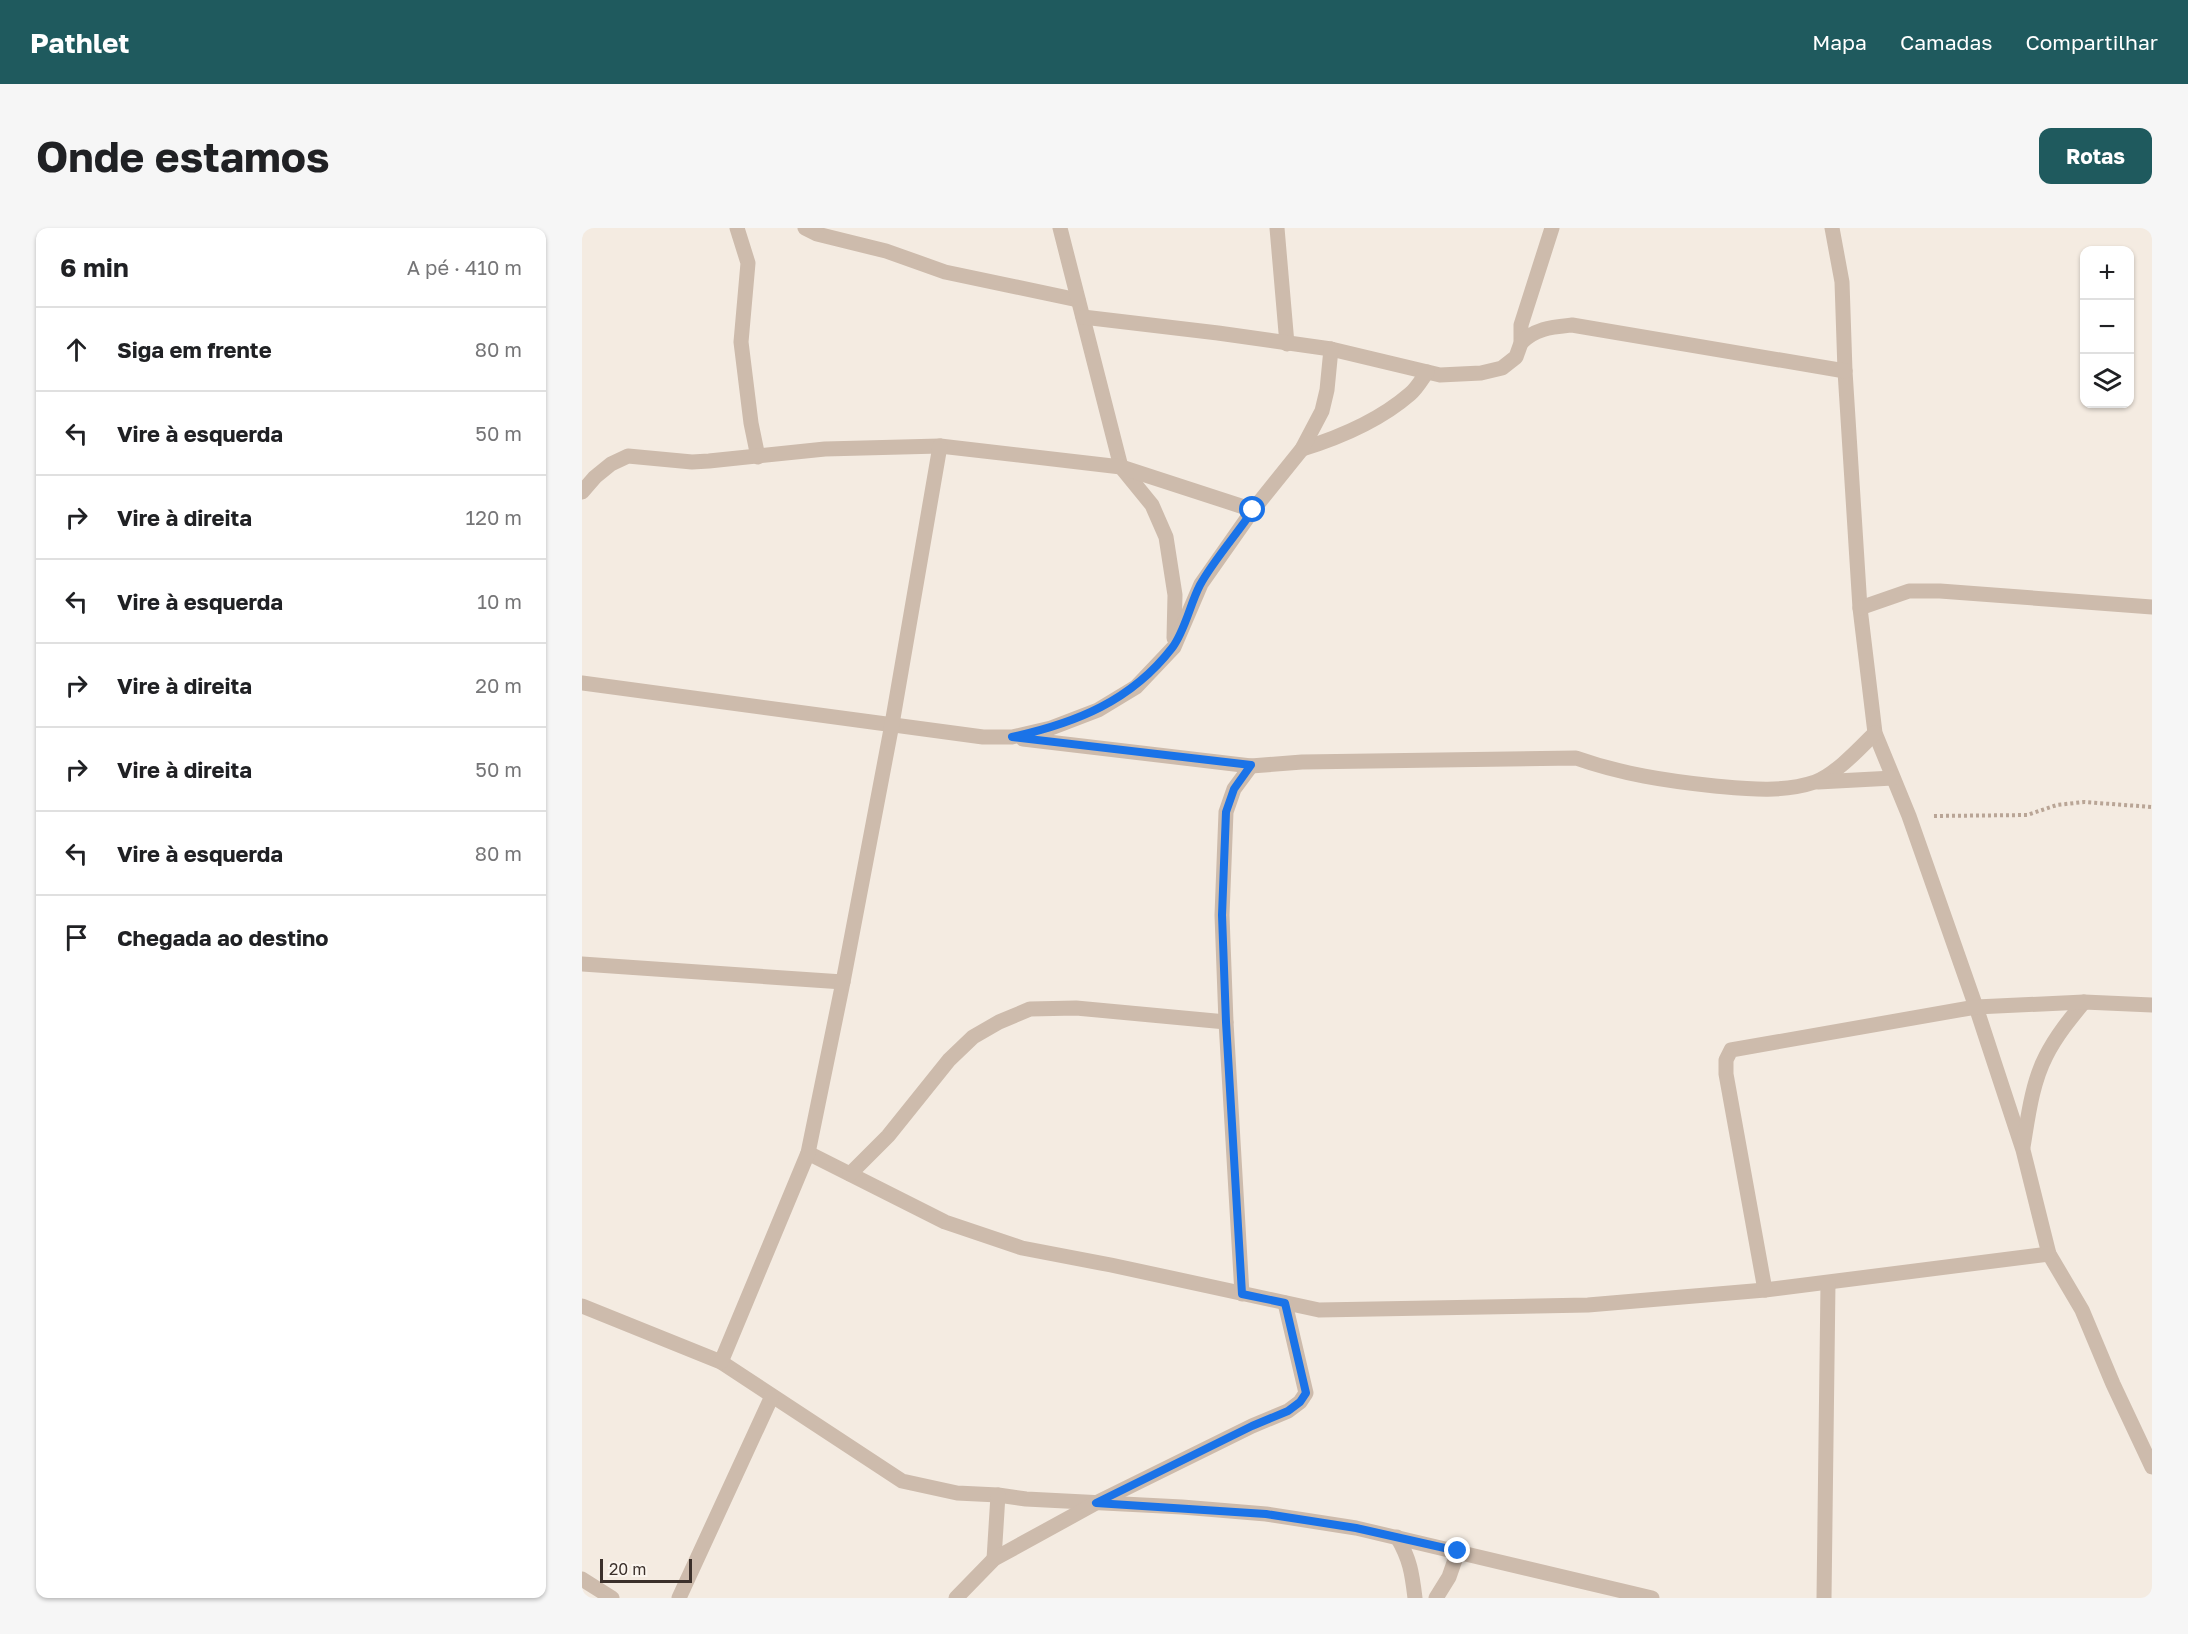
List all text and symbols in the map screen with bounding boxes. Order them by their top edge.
text: Pathlet [30,26,130,59]
text: Mapa [1812,29,1867,55]
text: Camadas [1900,29,1992,55]
text: Compartilhar [2025,29,2158,55]
button: Rotas [2039,128,2152,184]
text: Onde estamos [36,131,330,181]
map controls [2080,246,2134,408]
button: + [2080,246,2134,300]
text: 6 min [60,252,129,283]
text: A pé · 410 m [407,255,522,279]
button: − [2080,300,2134,354]
icon: ahead [60,333,93,366]
text: Siga em frente [117,336,272,363]
text: 80 m [475,337,522,361]
button: layers [2080,354,2134,408]
icon: left [60,417,93,450]
text: Vire à esquerda [117,420,283,447]
text: 50 m [475,421,522,445]
route start [1239,496,1265,522]
icon: right [60,501,93,534]
text: Vire à direita [117,504,252,531]
text: 120 m [466,505,522,529]
icon: left [60,585,93,618]
text: Vire à esquerda [117,588,283,615]
text: 10 m [477,589,522,613]
icon: right [60,669,93,702]
text: Vire à direita [117,672,252,699]
text: 20 m [475,673,522,697]
icon: right [60,753,93,786]
text: Vire à direita [117,756,252,783]
text: 50 m [475,757,522,781]
icon: left [60,837,93,870]
text: Vire à esquerda [117,840,283,867]
text: 80 m [475,841,522,865]
icon: arrive [60,921,93,954]
text: Chegada ao destino [117,924,329,951]
route end [1444,1537,1470,1563]
scale bar [600,1556,692,1584]
text: 20 m [609,1559,646,1579]

